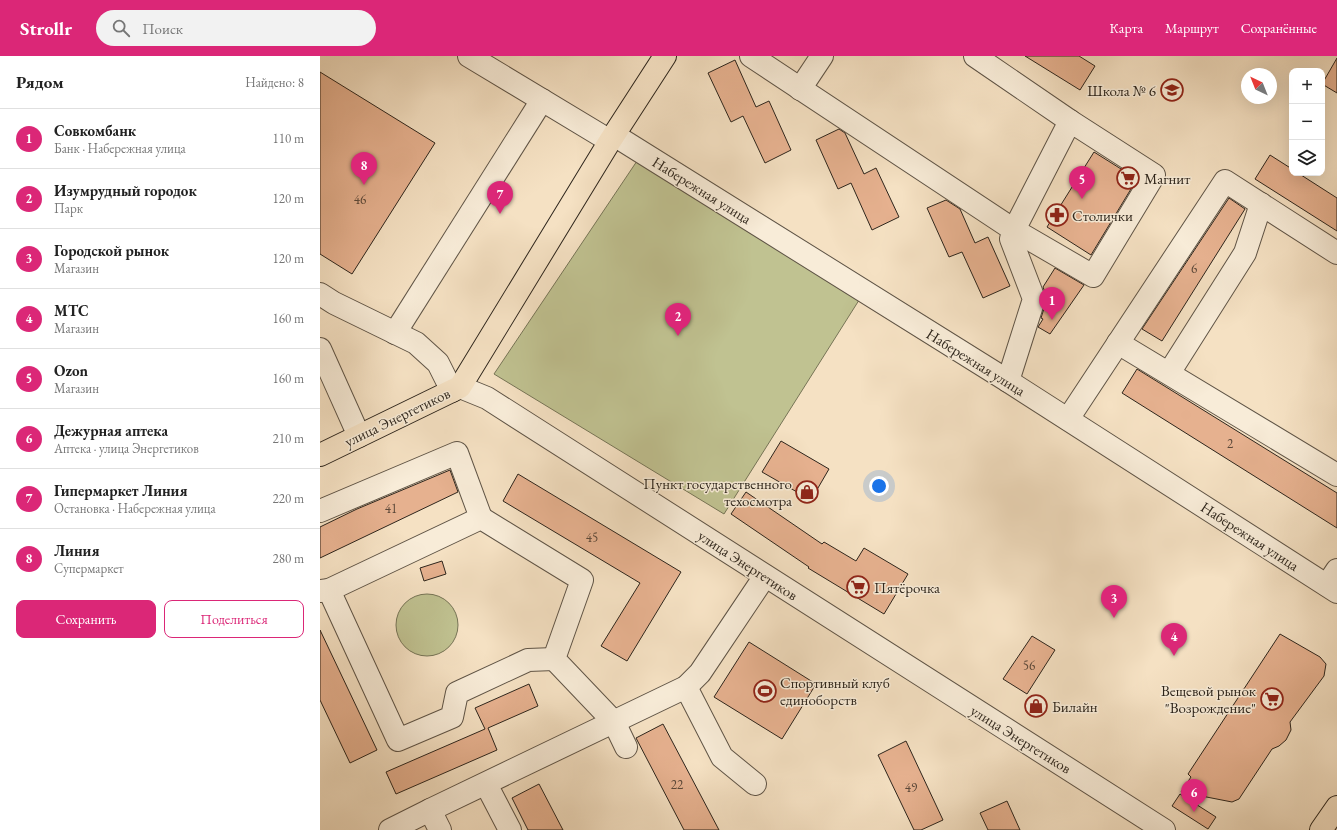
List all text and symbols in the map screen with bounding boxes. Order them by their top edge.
search box [96,10,376,46]
text: Strollr [20,16,72,41]
icon: search [110,17,132,39]
text: Поиск [142,19,183,38]
text: Карта [1110,19,1143,37]
text: Маршрут [1165,19,1219,37]
text: Сохранённые [1241,19,1317,37]
north arrow [1241,68,1277,104]
map controls [1289,68,1325,176]
button: + [1289,68,1325,104]
text: Рядом [16,71,64,93]
text: Найдено: 8 [245,74,304,91]
school or university icon: Школа № 6 [1159,77,1185,103]
place label: Школа № 6 [1087,81,1156,100]
button: − [1289,104,1325,140]
text: Совкомбанк [54,121,136,140]
text: 1 [26,130,32,147]
text: 110 m [273,130,304,147]
text: Банк · Набережная улица [54,140,186,157]
button: layers [1289,140,1325,176]
pin: 8 [351,152,377,185]
street label: Набережная улица [649,152,755,228]
supermarket icon: Магнит [1115,165,1141,191]
pin: 5 [1069,166,1095,199]
place label: Магнит [1144,169,1190,188]
text: Изумрудный городок [54,181,197,200]
pin: 7 [487,181,513,214]
text: 2 [26,190,32,207]
text: 120 m [273,190,304,207]
house number: 46 [354,191,366,208]
text: Парк [54,200,83,217]
pharmacy icon: Столички [1044,202,1070,228]
place label: Столички [1072,206,1133,225]
text: Городской рынок [54,241,169,260]
text: 3 [26,250,32,267]
text: 120 m [273,250,304,267]
text: Магазин [54,260,99,277]
house number: 6 [1191,260,1197,277]
pin: 1 [1039,287,1065,320]
text: МТС [54,301,89,320]
pin: 2 [665,303,691,336]
text: 4 [26,310,32,327]
text: 160 m [273,310,304,327]
text: Магазин [54,320,99,337]
street label: Набережная улица [923,324,1029,400]
text: Ozon [54,361,88,380]
text: 5 [26,370,32,387]
text: 160 m [273,370,304,387]
text: Магазин [54,380,99,397]
street label: улица Энергетиков [341,383,453,451]
text: Дежурная аптека [54,421,168,440]
text: 6 [26,430,32,447]
text: 210 m [273,430,304,447]
house number: 2 [1227,435,1234,452]
text: Аптека · улица Энергетиков [54,440,199,457]
place label: Пункт государственного техосмотра [643,474,792,510]
your location [869,476,889,496]
shop icon: Пункт государственного техосмотра [794,479,820,505]
text: Гипермаркет Линия [54,481,187,500]
text: 7 [26,490,32,507]
text: 220 m [273,490,304,507]
street label: Набережная улица [1197,497,1303,575]
text: Остановка · Набережная улица [54,500,216,517]
house number: 41 [385,500,397,517]
street label: улица Энергетиков [695,526,801,604]
house number: 45 [586,529,598,546]
text: Линия [54,541,99,560]
text: 8 [26,550,32,567]
text: 280 m [273,550,304,567]
text: Супермаркет [54,560,124,577]
supermarket icon: Пятёрочка [845,574,871,600]
place label: Пятёрочка [874,578,940,597]
pin: 3 [1101,585,1127,618]
button: Сохранить [16,600,156,638]
button: Поделиться [164,600,304,638]
pin: 4 [1161,623,1187,656]
house number: 56 [1023,657,1035,674]
place label: Спортивный клуб единоборств [780,673,890,709]
sports icon: Спортивный клуб единоборств [752,678,778,704]
place label: Вещевой рынок "Возрождение" [1161,681,1256,717]
supermarket icon: Вещевой рынок "Возрождение" [1259,686,1285,712]
shop icon: Билайн [1023,693,1049,719]
place label: Билайн [1052,697,1098,716]
street label: улица Энергетиков [967,700,1075,778]
house number: 22 [671,776,684,793]
house number: 49 [905,779,918,796]
pin: 6 [1181,779,1207,812]

